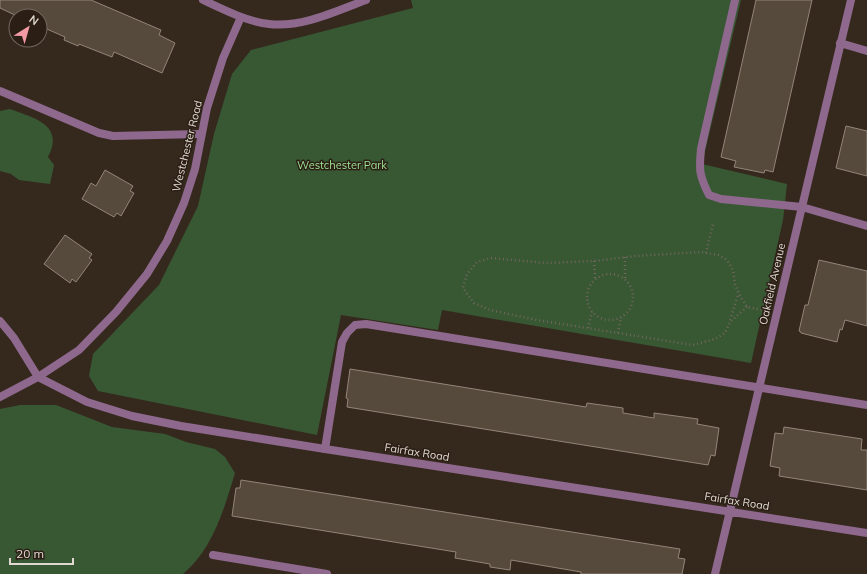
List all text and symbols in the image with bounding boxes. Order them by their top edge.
north arrow [8,8,48,48]
text: N [26,12,42,28]
street label: Westchester Road [169,99,205,193]
park label: Westchester Park [297,158,387,172]
street label: Oakfield Avenue [756,242,788,326]
street label: Fairfax Road [384,440,450,464]
street label: Fairfax Road [704,489,770,513]
scale bar [10,540,73,566]
text: 20 m [16,546,44,561]

